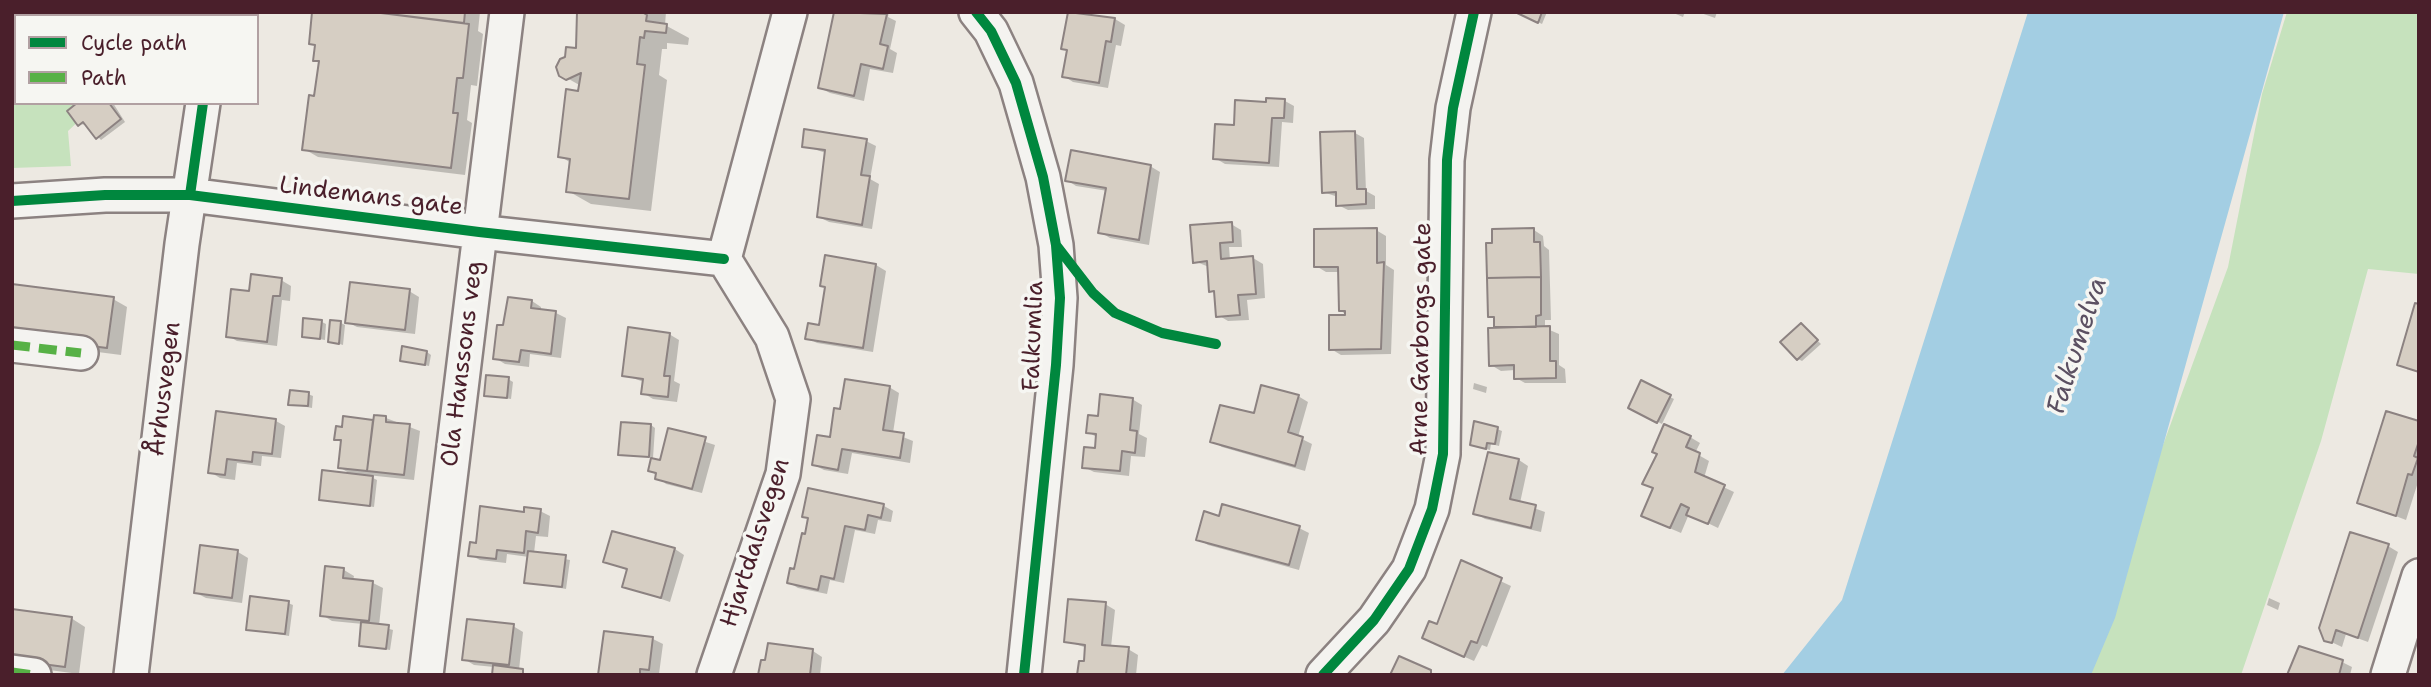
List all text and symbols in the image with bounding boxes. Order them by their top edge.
legend [14,14,259,105]
text: Cycle path [81,29,187,57]
text: Path [81,64,127,92]
street label: Lindemans gate [278,171,464,223]
street label: Arne Garborgs gate [1406,222,1438,456]
street label: Ola Hanssons veg [436,259,490,469]
water label: Falkumelva [2041,274,2115,418]
street label: Falkumlia [1018,280,1050,392]
street label: Århusvegen [142,320,188,458]
street label: Hjartdalsvegen [715,455,797,631]

